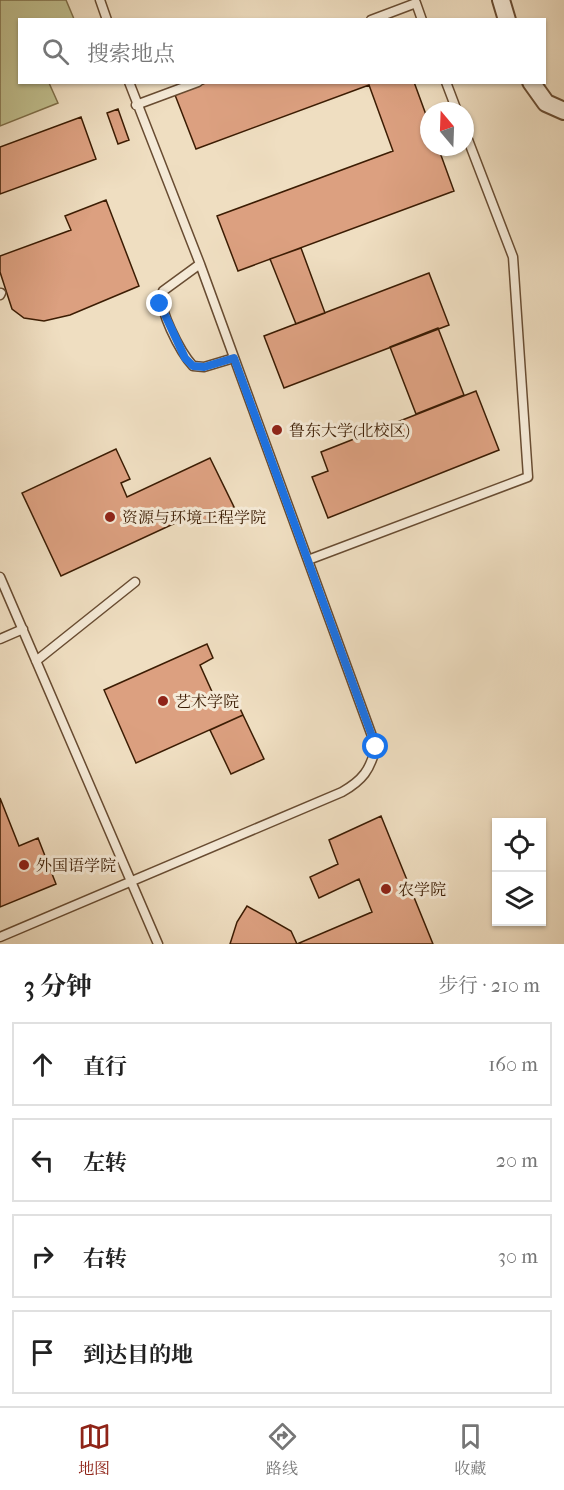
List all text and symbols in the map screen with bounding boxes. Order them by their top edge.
search box [18,18,546,84]
icon: search [39,35,72,68]
text: 搜索地点 [87,41,175,67]
north arrow [420,102,474,156]
route end [146,290,172,316]
place label: 鲁东大学(北校区) [289,421,410,440]
marker: 鲁东大学(北校区) [270,423,284,437]
place label: 资源与环境工程学院 [122,508,266,527]
marker: 资源与环境工程学院 [103,510,117,524]
place label: 艺术学院 [175,692,239,711]
marker: 艺术学院 [156,694,170,708]
route start [362,733,388,759]
map controls [492,818,546,926]
button: locate [492,818,546,872]
place label: 外国语学院 [36,856,116,875]
marker: 外国语学院 [17,858,31,872]
button: layers [492,872,546,926]
place label: 农学院 [398,880,446,899]
marker: 农学院 [379,882,393,896]
text: 3 分钟 [24,971,92,1002]
text: 步行 · 210 m [438,974,540,997]
icon: ahead [26,1048,59,1081]
text: 160 m [488,1053,538,1076]
text: 直行 [83,1054,127,1080]
icon: left [26,1144,59,1177]
text: 20 m [496,1149,538,1172]
text: 左转 [83,1150,127,1176]
icon: right [26,1240,59,1273]
text: 30 m [498,1245,538,1268]
text: 右转 [83,1246,127,1272]
icon: arrive [26,1336,59,1369]
text: 到达目的地 [83,1342,193,1368]
tab: 地图 [78,1420,111,1479]
tab: 路线 [266,1420,299,1479]
tab: 收藏 [454,1420,487,1479]

